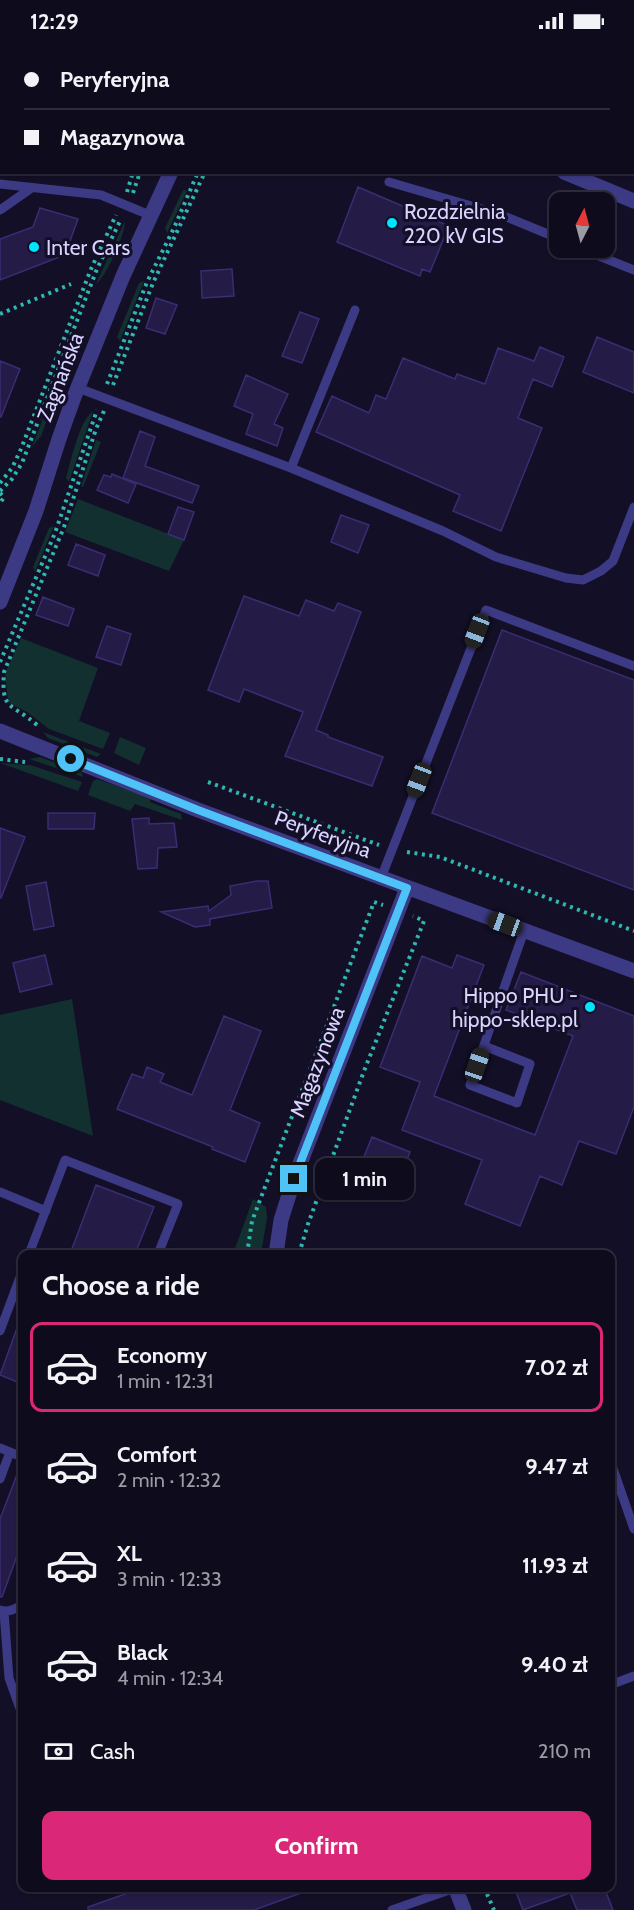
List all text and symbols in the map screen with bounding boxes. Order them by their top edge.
text: 12:29 [30,8,79,35]
text: Peryferyjna [60,66,169,93]
text: Magazynowa [60,124,185,151]
north arrow [549,192,615,258]
map controls [549,192,615,258]
place label: Rozdzielnia 220 kV GIS [404,199,505,248]
marker: Rozdzielnia 220 kV GIS [385,216,399,230]
place label: Inter Cars [46,235,130,260]
marker: Inter Cars [27,240,41,254]
street label: Zagnańska [32,329,88,425]
car [462,611,492,651]
route start [57,745,84,772]
car [404,760,434,800]
street label: Peryferyjna [271,805,375,864]
car [485,909,525,939]
place label: Hippo PHU - hippo-sklep.pl [452,983,578,1032]
marker: Hippo PHU - hippo-sklep.pl [583,1000,597,1014]
street label: Magazynowa [284,1003,350,1121]
car [463,1045,491,1085]
callout: 1 min [315,1158,414,1200]
route end [280,1165,307,1192]
text: 1 min [342,1167,387,1191]
text: Choose a ride [42,1269,200,1302]
icon: car [45,1340,99,1394]
text: Economy [117,1342,207,1369]
text: 7.02 zł [525,1354,588,1381]
text: 1 min · 12:31 [117,1369,213,1393]
icon: car [45,1439,99,1493]
text: Comfort [117,1441,196,1468]
text: 9.47 zł [525,1453,588,1480]
text: 2 min · 12:32 [117,1468,221,1492]
icon: car [45,1538,99,1592]
text: XL [117,1540,142,1567]
text: 11.93 zł [522,1552,588,1579]
text: 3 min · 12:33 [117,1567,222,1591]
icon: car [45,1637,99,1691]
text: Black [117,1639,168,1666]
text: 9.40 zł [521,1651,588,1678]
text: 4 min · 12:34 [117,1666,223,1690]
icon: cash [42,1735,75,1768]
text: Cash [90,1738,135,1765]
text: 210 m [538,1739,591,1763]
button: Confirm [42,1811,591,1880]

